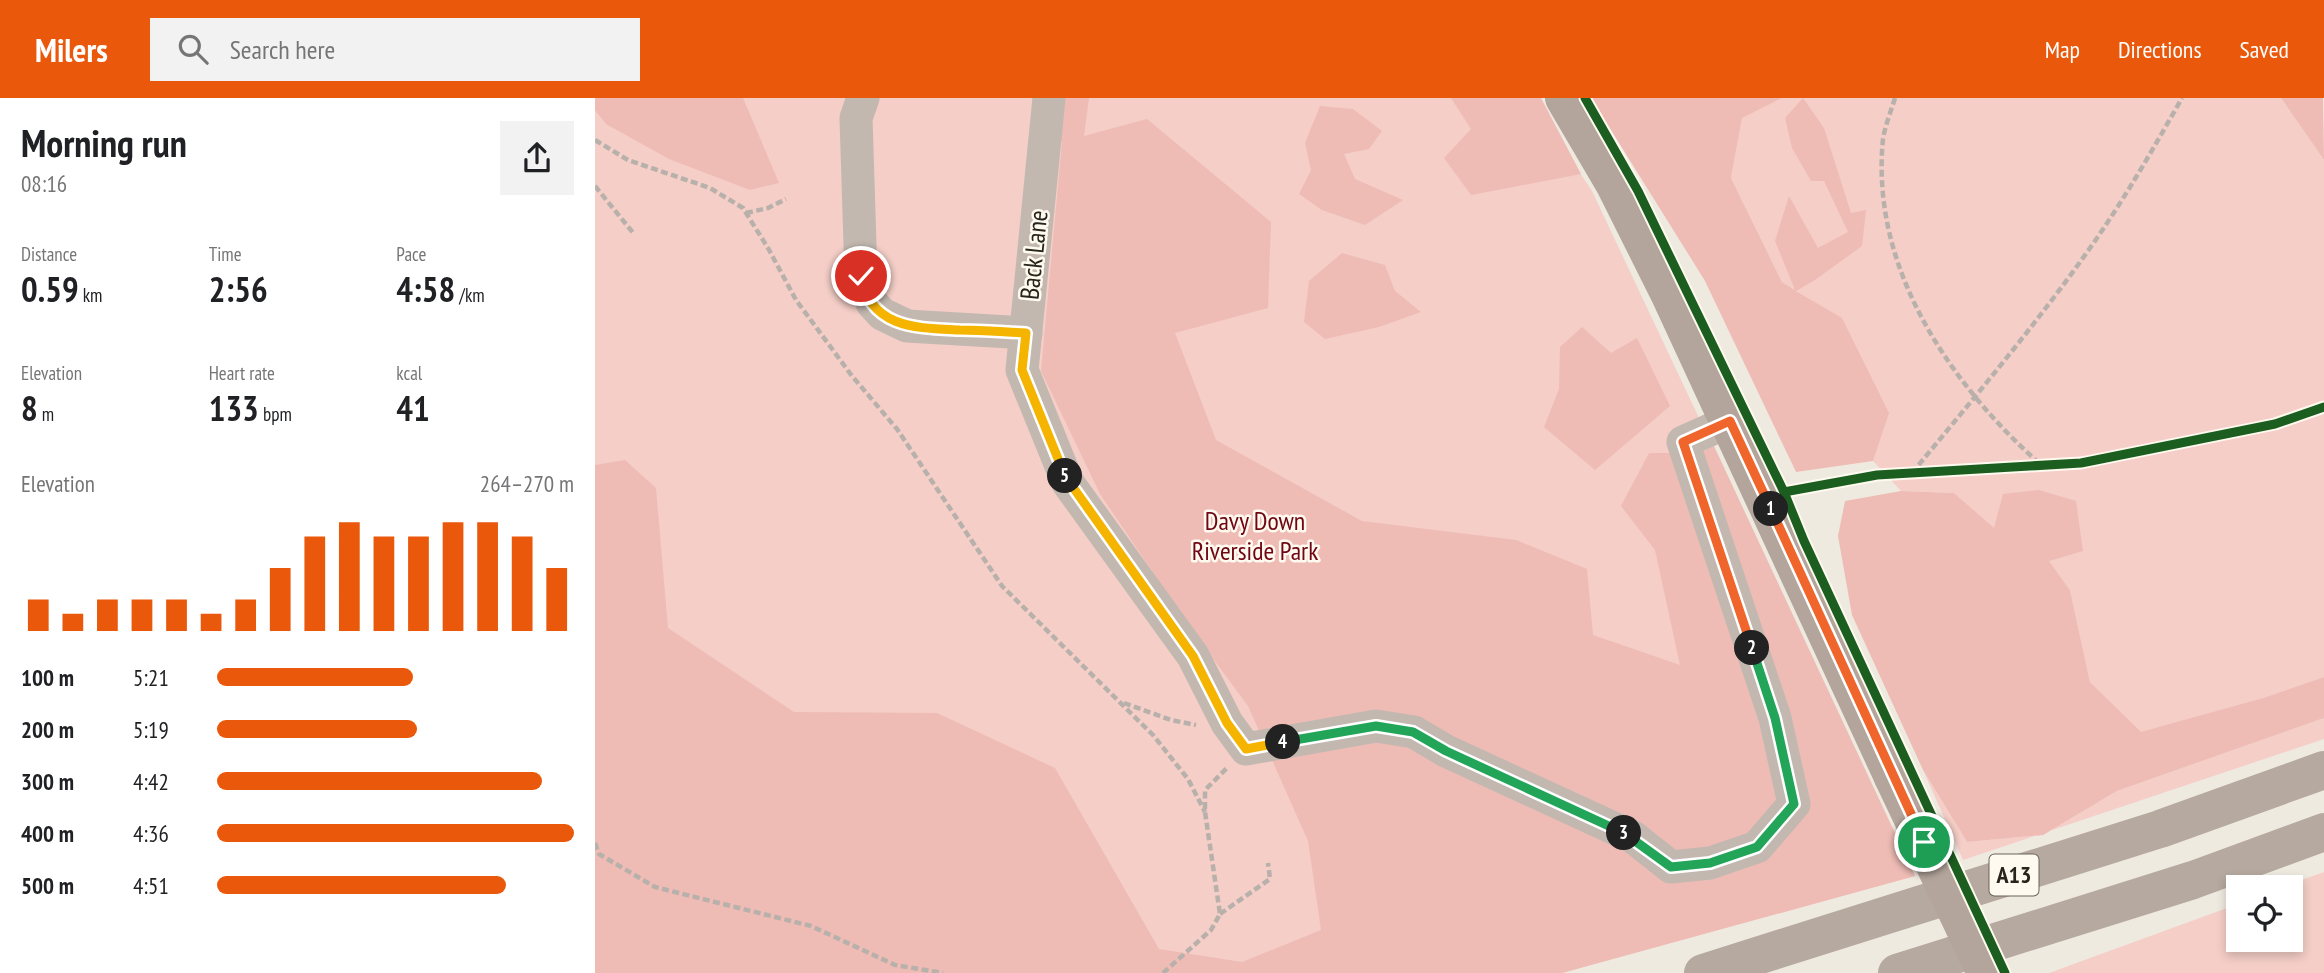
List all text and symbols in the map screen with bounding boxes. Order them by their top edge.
search box [150,18,640,81]
text: Milers [35,28,108,71]
icon: search [174,30,212,68]
text: Search here [230,33,335,66]
text: Map [2045,34,2080,65]
text: Directions [2118,34,2202,65]
text: Saved [2240,34,2289,65]
text: Morning run [21,118,187,167]
button: share [500,121,574,195]
text: 08:16 [21,169,67,198]
street label: Back Lane [1012,209,1055,301]
text: Distance [21,242,77,266]
text: Time [209,242,242,266]
text: Pace [396,242,426,266]
pin [831,246,891,306]
icon: check [842,257,880,295]
text: 0.59 [21,266,79,312]
text: 2:56 [209,266,268,312]
text: 4:58 [396,266,455,312]
text: km [79,283,102,307]
text: /km [455,283,485,307]
text: Elevation [21,361,82,385]
text: Heart rate [209,361,275,385]
text: kcal [396,361,422,385]
text: 8 [21,385,38,431]
text: 133 [209,385,259,431]
text: 41 [396,385,430,431]
text: m [38,402,54,426]
text: bpm [259,402,292,426]
pin: 5 [1047,458,1083,494]
text: 5 [1060,463,1069,487]
text: Elevation [21,469,95,498]
text: 264–270 m [480,469,574,498]
pin: 1 [1753,492,1789,526]
text: 1 [1766,496,1775,520]
park label: Davy Down Riverside Park [1192,504,1318,567]
pin: 2 [1735,630,1769,666]
text: 2 [1747,635,1756,659]
text: 100 m [21,663,74,692]
text: 5:21 [133,663,169,692]
text: 200 m [21,715,74,744]
text: 5:19 [133,715,169,744]
pin: 4 [1265,724,1301,760]
text: 4 [1278,729,1287,753]
text: 300 m [21,767,74,796]
text: 4:42 [133,767,169,796]
pin [1894,812,1954,872]
pin: 3 [1607,816,1641,850]
text: 400 m [21,819,74,848]
text: 4:36 [133,819,169,848]
text: 3 [1619,820,1628,844]
icon: arrive [1905,823,1943,861]
road number: A13 [1989,854,2039,896]
text: 500 m [21,871,74,900]
text: 4:51 [133,871,169,900]
map controls [2226,875,2303,952]
button: locate [2226,875,2303,952]

